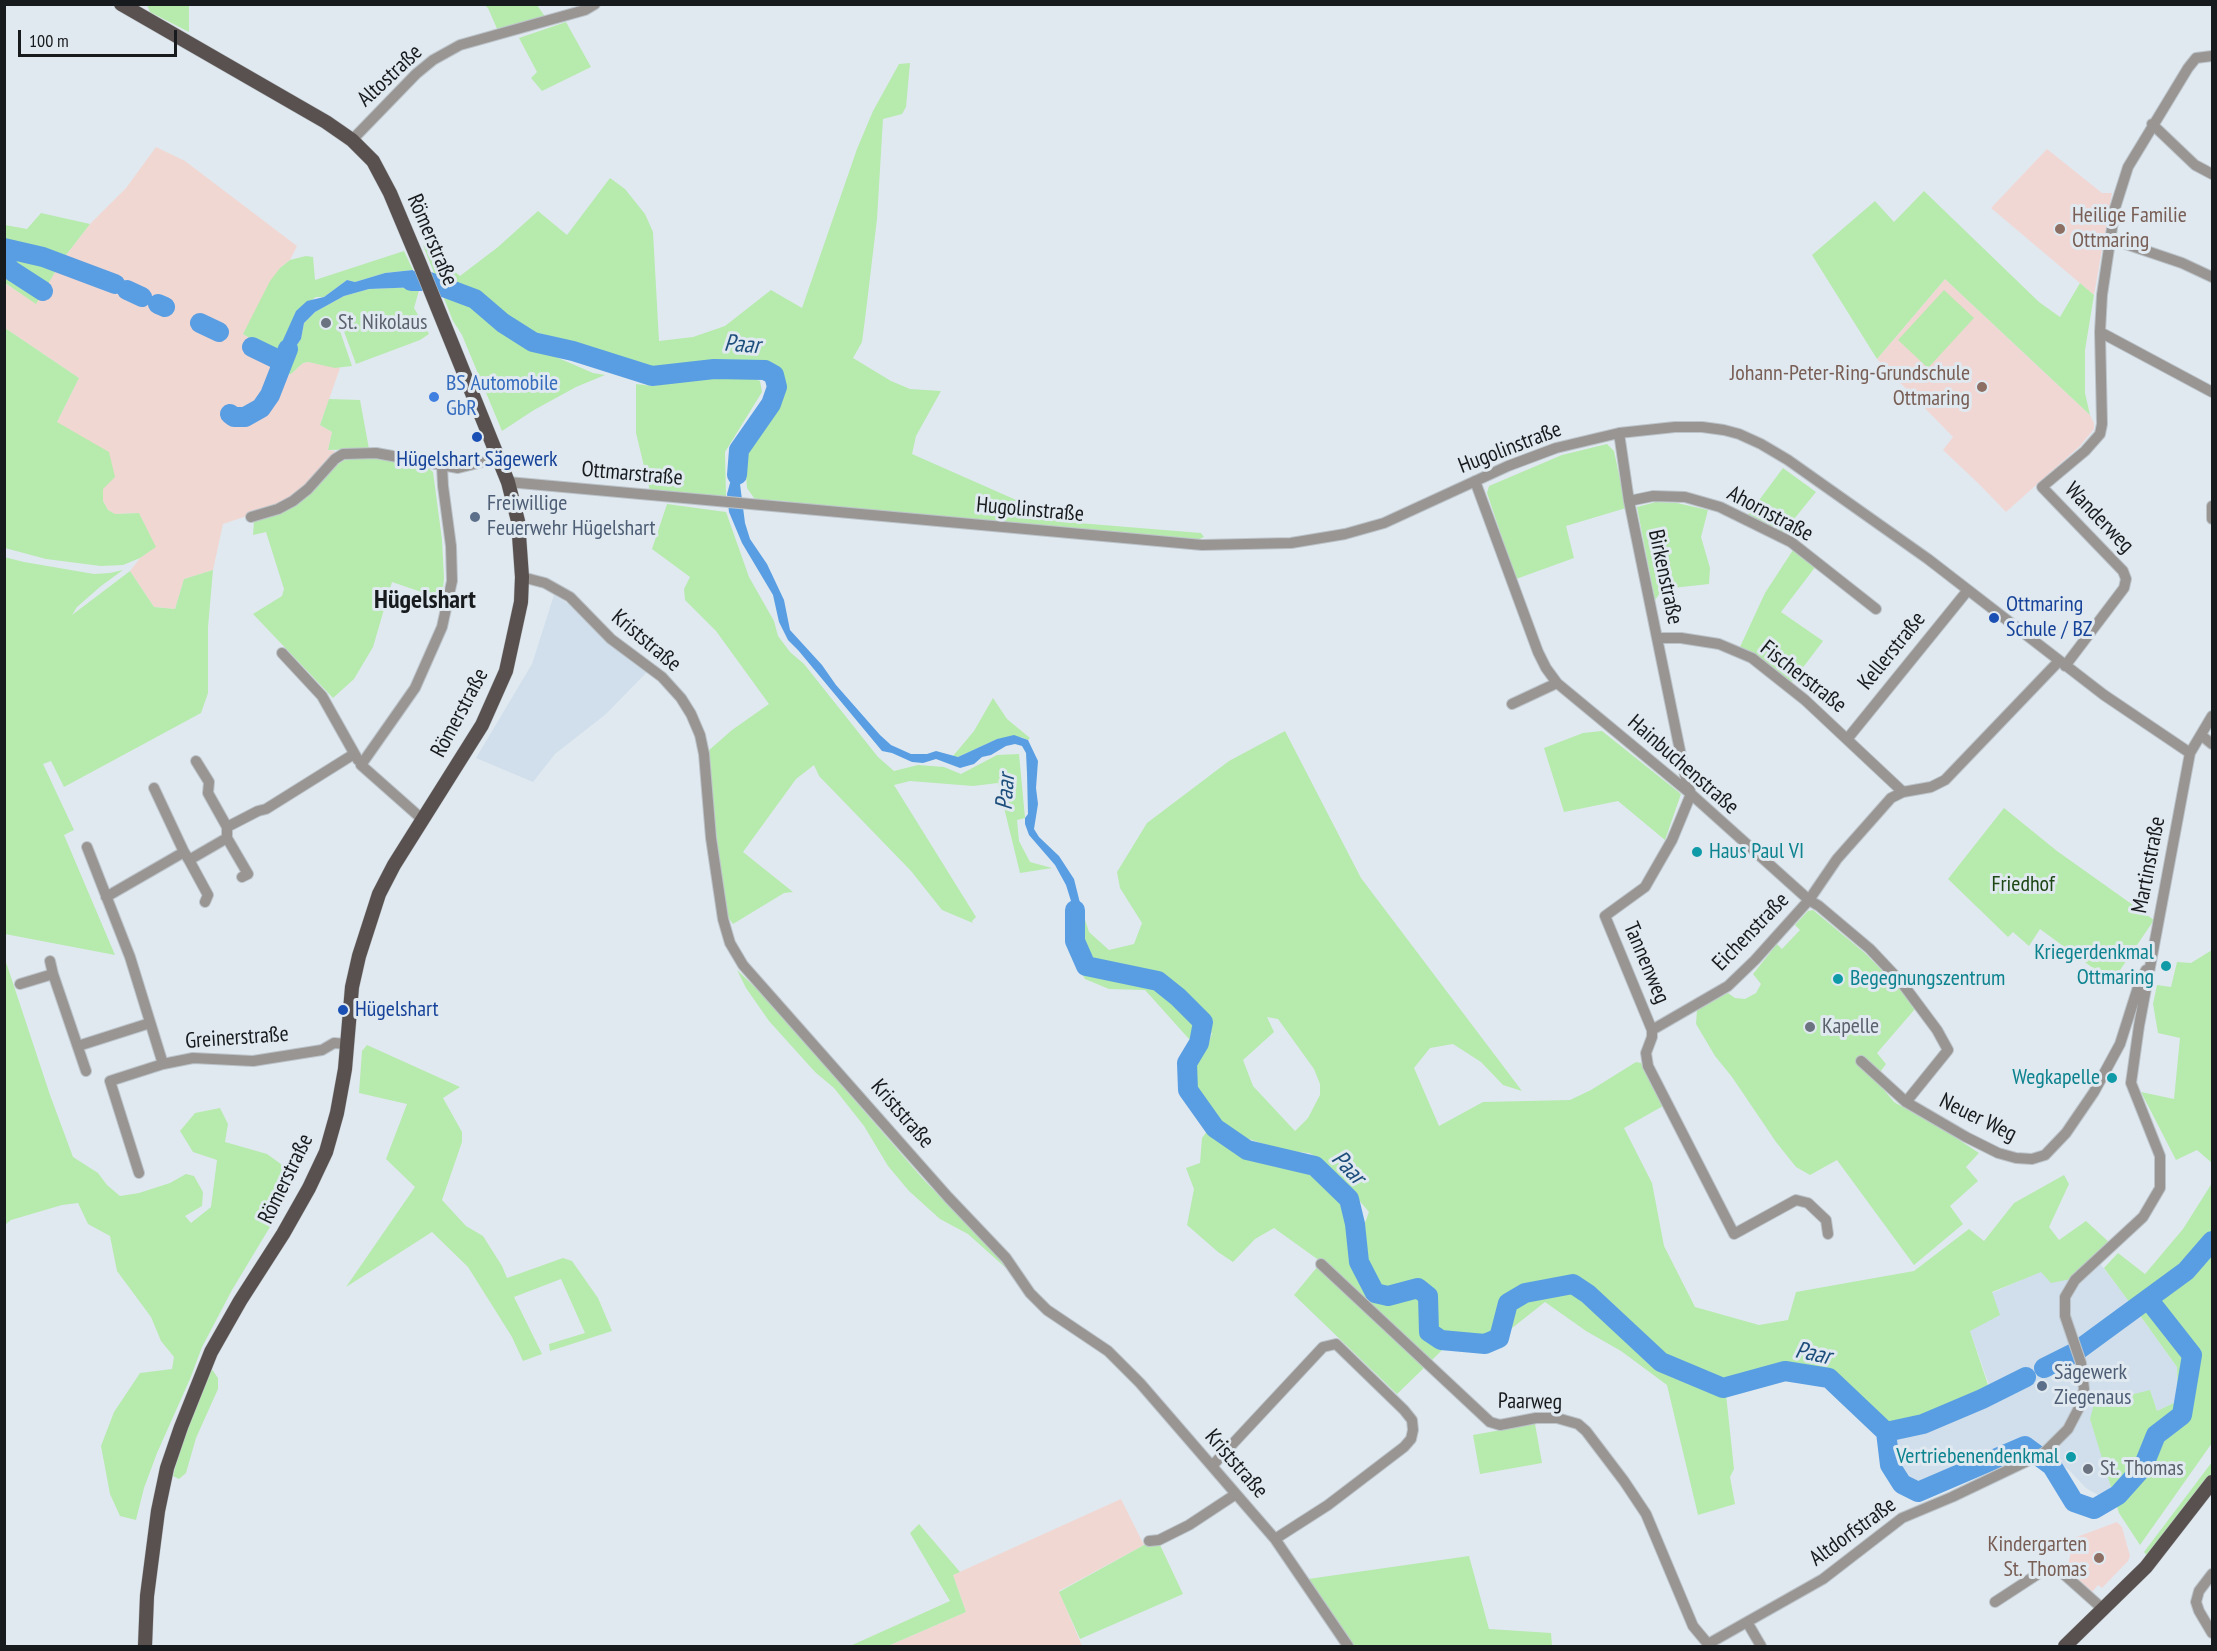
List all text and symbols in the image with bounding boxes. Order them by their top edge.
scale bar [21,18,180,56]
text: 100 m [29,29,69,52]
street label: Altostraße [352,39,428,113]
street label: Römerstraße [401,190,463,290]
place label: Heilige Familie Ottmaring [2072,203,2187,254]
marker: Heilige Familie Ottmaring [2053,222,2067,236]
place label: St. Nikolaus [338,310,427,336]
marker: St. Nikolaus [319,316,333,330]
water label: Paar [723,329,761,361]
place label: Johann-Peter-Ring-Grundschule Ottmaring [1730,361,1970,412]
place label: BS Automobile GbR [446,371,558,422]
marker: Johann-Peter-Ring-Grundschule Ottmaring [1975,380,1989,394]
marker: BS Automobile GbR [427,390,441,404]
street label: Hugolinstraße [1455,416,1565,480]
marker: Hügelshart Sägewerk [470,430,484,444]
place label: Hügelshart Sägewerk [396,447,558,473]
street label: Ottmarstraße [580,456,684,492]
street label: Wanderweg [2059,477,2139,559]
street label: Ahornstraße [1723,480,1817,548]
place label: Freiwillige Feuerwehr Hügelshart [487,491,656,542]
street label: Hugolinstraße [975,492,1085,528]
marker: Freiwillige Feuerwehr Hügelshart [468,510,482,524]
street label: Birkenstraße [1642,527,1688,627]
district label: Hügelshart [374,585,476,617]
place label: Ottmaring Schule / BZ [2006,592,2093,644]
street label: Kriststraße [606,604,686,678]
street label: Kellerstraße [1853,607,1931,695]
marker: Ottmaring Schule / BZ [1987,611,2001,625]
street label: Fischerstraße [1755,635,1851,719]
street label: Römerstraße [426,664,494,762]
street label: Hainbuchenstraße [1622,710,1744,820]
water label: Paar [990,773,1022,811]
street label: Martinstraße [2127,814,2171,916]
place label: Haus Paul VI [1709,839,1804,865]
marker: Haus Paul VI [1690,845,1704,859]
park label: Friedhof [1991,872,2055,898]
street label: Eichenstraße [1707,887,1795,977]
street label: Tannenweg [1617,918,1675,1008]
place label: Kriegerdenkmal Ottmaring [2034,940,2154,992]
marker: Kriegerdenkmal Ottmaring [2159,959,2173,973]
place label: Begegnungszentrum [1850,966,2005,992]
marker: Begegnungszentrum [1831,972,1845,986]
place label: Hügelshart [355,997,439,1023]
marker: Hügelshart [336,1003,350,1017]
place label: Kapelle [1822,1014,1879,1040]
marker: Kapelle [1803,1020,1817,1034]
street label: Greinerstraße [184,1021,290,1055]
place label: Wegkapelle [2012,1065,2100,1091]
marker: Wegkapelle [2105,1071,2119,1085]
street label: Kriststraße [865,1074,939,1154]
street label: Neuer Weg [1935,1088,2021,1148]
street label: Römerstraße [253,1130,319,1228]
water label: Paar [1325,1145,1371,1191]
water label: Paar [1792,1336,1834,1372]
place label: Sägewerk Ziegenaus [2054,1360,2131,1412]
marker: Sägewerk Ziegenaus [2035,1379,2049,1393]
street label: Paarweg [1498,1388,1562,1416]
street label: Kriststraße [1199,1424,1273,1504]
place label: Vertriebenendenkmal [1896,1444,2059,1470]
marker: Vertriebenendenkmal [2064,1450,2078,1464]
place label: St. Thomas [2100,1456,2184,1482]
marker: St. Thomas [2081,1462,2095,1476]
street label: Altdorfstraße [1805,1492,1901,1572]
place label: Kindergarten St. Thomas [1988,1532,2087,1584]
marker: Kindergarten St. Thomas [2092,1551,2106,1565]

